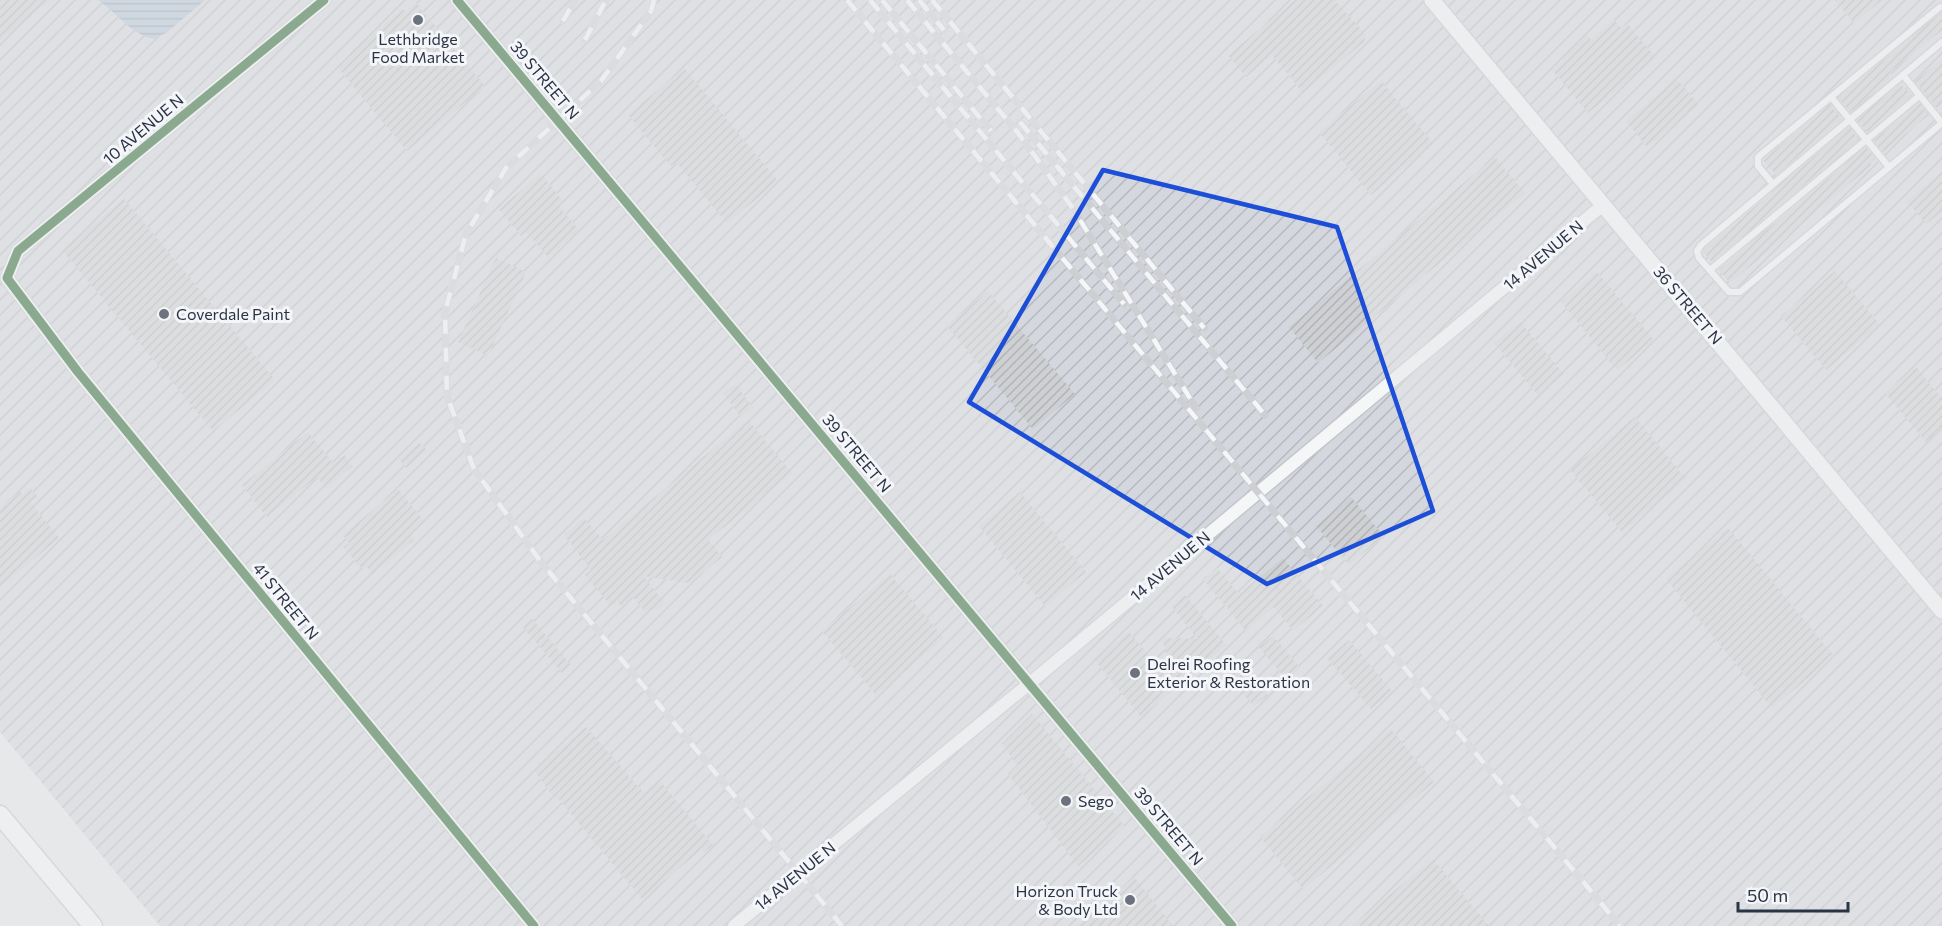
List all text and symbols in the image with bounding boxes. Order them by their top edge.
marker: Lethbridge Food Market [411,13,425,27]
place label: Lethbridge Food Market [371,29,465,66]
street label: 39 STREET N [507,37,584,123]
street label: 10 AVENUE N [99,89,187,168]
street label: 14 AVENUE N [1499,216,1586,293]
street label: 36 STREET N [1650,262,1727,348]
place label: Coverdale Paint [176,304,291,323]
marker: Coverdale Paint [157,307,171,321]
street label: 39 STREET N [819,410,896,496]
street label: 14 AVENUE N [1126,527,1213,604]
street label: 41 STREET N [250,558,323,643]
place label: Delrei Roofing Exterior & Restoration [1147,654,1310,691]
marker: Delrei Roofing Exterior & Restoration [1128,666,1142,680]
street label: 39 STREET N [1131,783,1208,869]
place label: Sego [1078,791,1114,810]
marker: Sego [1059,794,1073,808]
street label: 14 AVENUE N [751,837,839,914]
scale bar [1738,875,1848,913]
place label: Horizon Truck & Body Ltd [1015,881,1118,918]
text: 50 m [1747,884,1788,906]
marker: Horizon Truck & Body Ltd [1123,893,1137,907]

